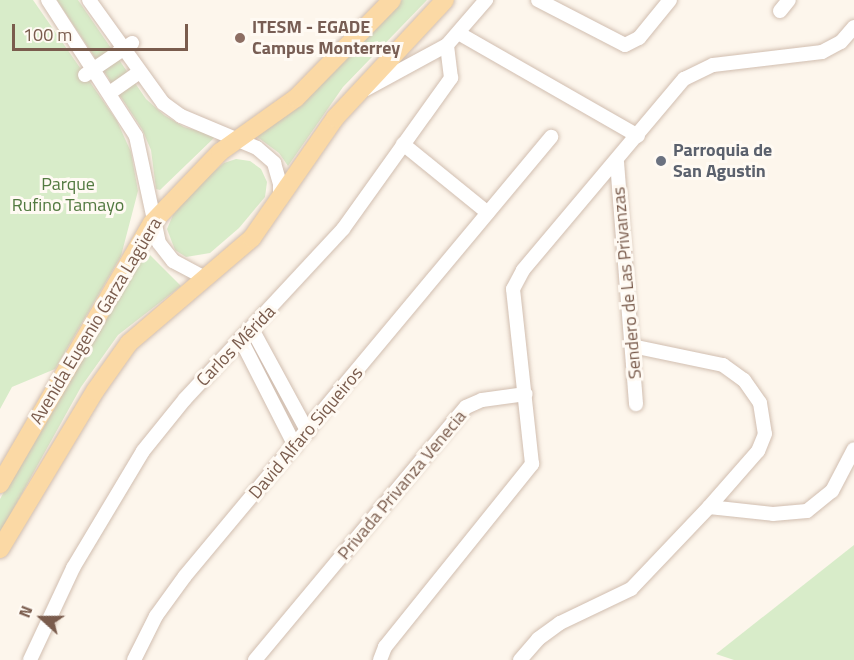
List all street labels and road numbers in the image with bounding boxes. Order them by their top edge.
street label: Sendero de Las Privanzas [608,186,646,380]
street label: Avenida Eugenio Garza Lagüera [26,214,166,428]
street label: Carlos Mérida [192,301,280,391]
street label: David Alfaro Siqueiros [244,363,368,503]
street label: Privada Privanza Venecia [333,406,471,564]

